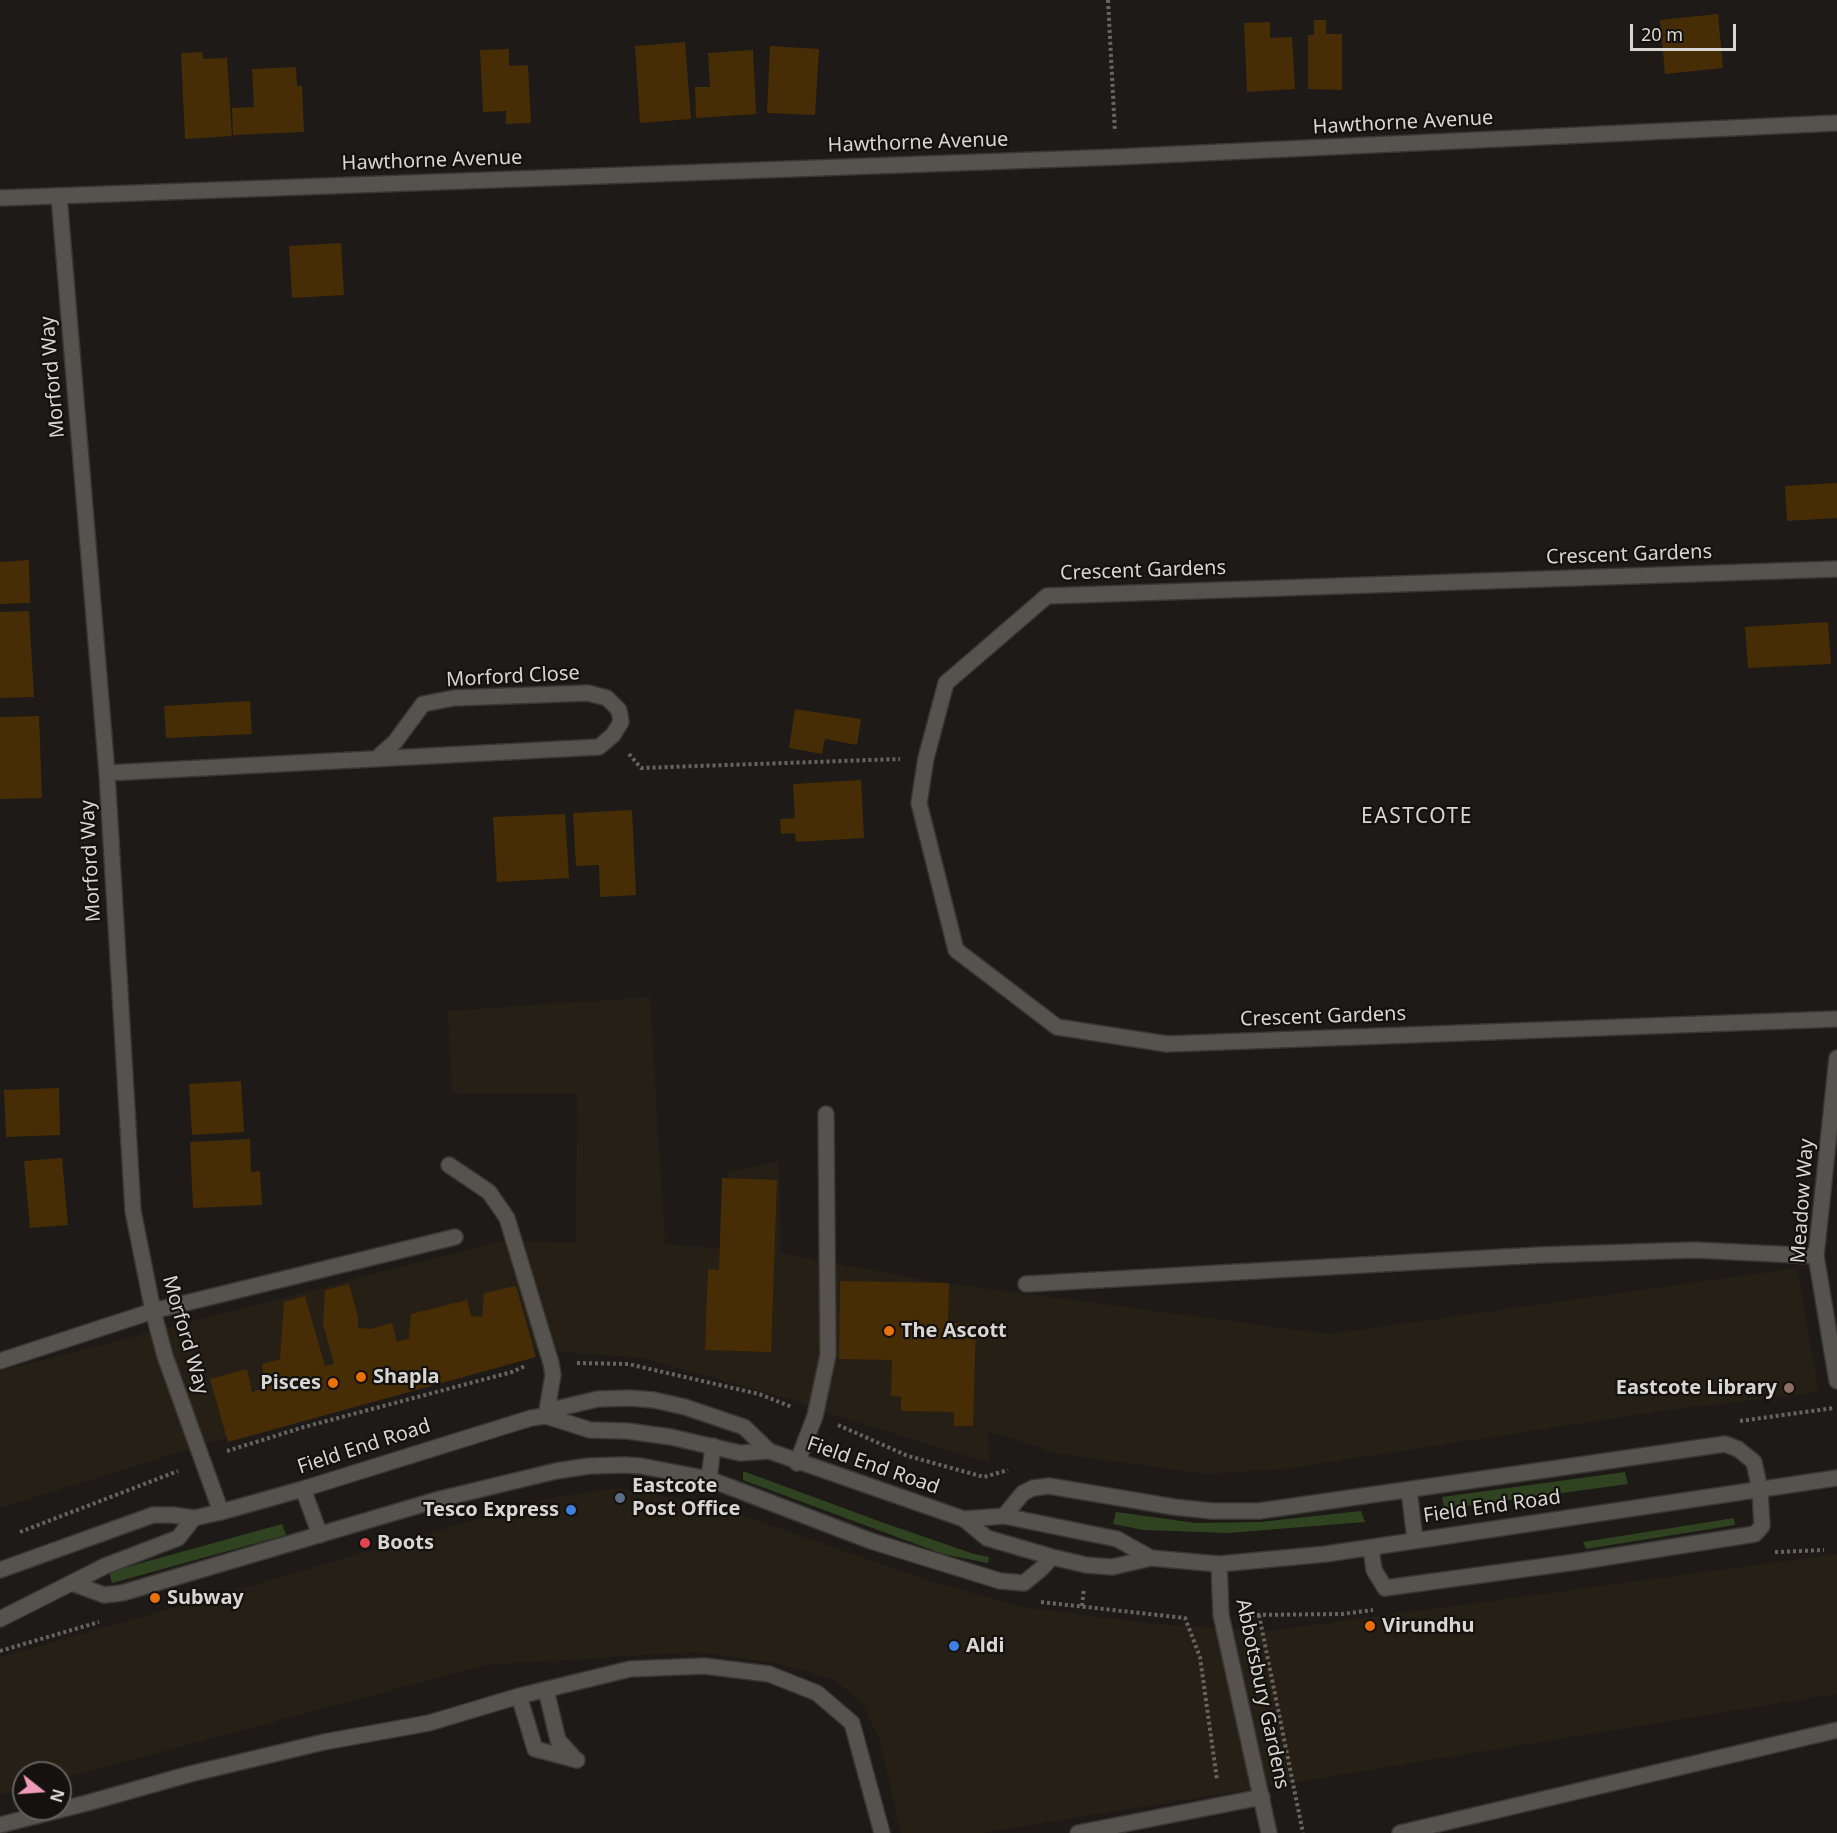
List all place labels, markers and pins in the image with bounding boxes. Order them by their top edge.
place label: The Ascott [901,1319,1007,1343]
marker: The Ascott [882,1324,896,1338]
place label: Shapla [373,1365,440,1389]
marker: Shapla [354,1370,368,1384]
place label: Pisces [260,1371,321,1395]
marker: Pisces [326,1376,340,1390]
place label: Eastcote Library [1616,1376,1777,1400]
marker: Eastcote Library [1782,1381,1796,1395]
place label: Eastcote Post Office [632,1474,740,1521]
marker: Eastcote Post Office [613,1491,627,1505]
place label: Tesco Express [423,1498,559,1522]
marker: Tesco Express [564,1503,578,1517]
place label: Boots [377,1531,434,1555]
marker: Boots [358,1536,372,1550]
place label: Subway [167,1586,244,1610]
marker: Subway [148,1591,162,1605]
place label: Virundhu [1382,1614,1475,1638]
marker: Virundhu [1363,1619,1377,1633]
place label: Aldi [966,1634,1004,1658]
marker: Aldi [947,1639,961,1653]

